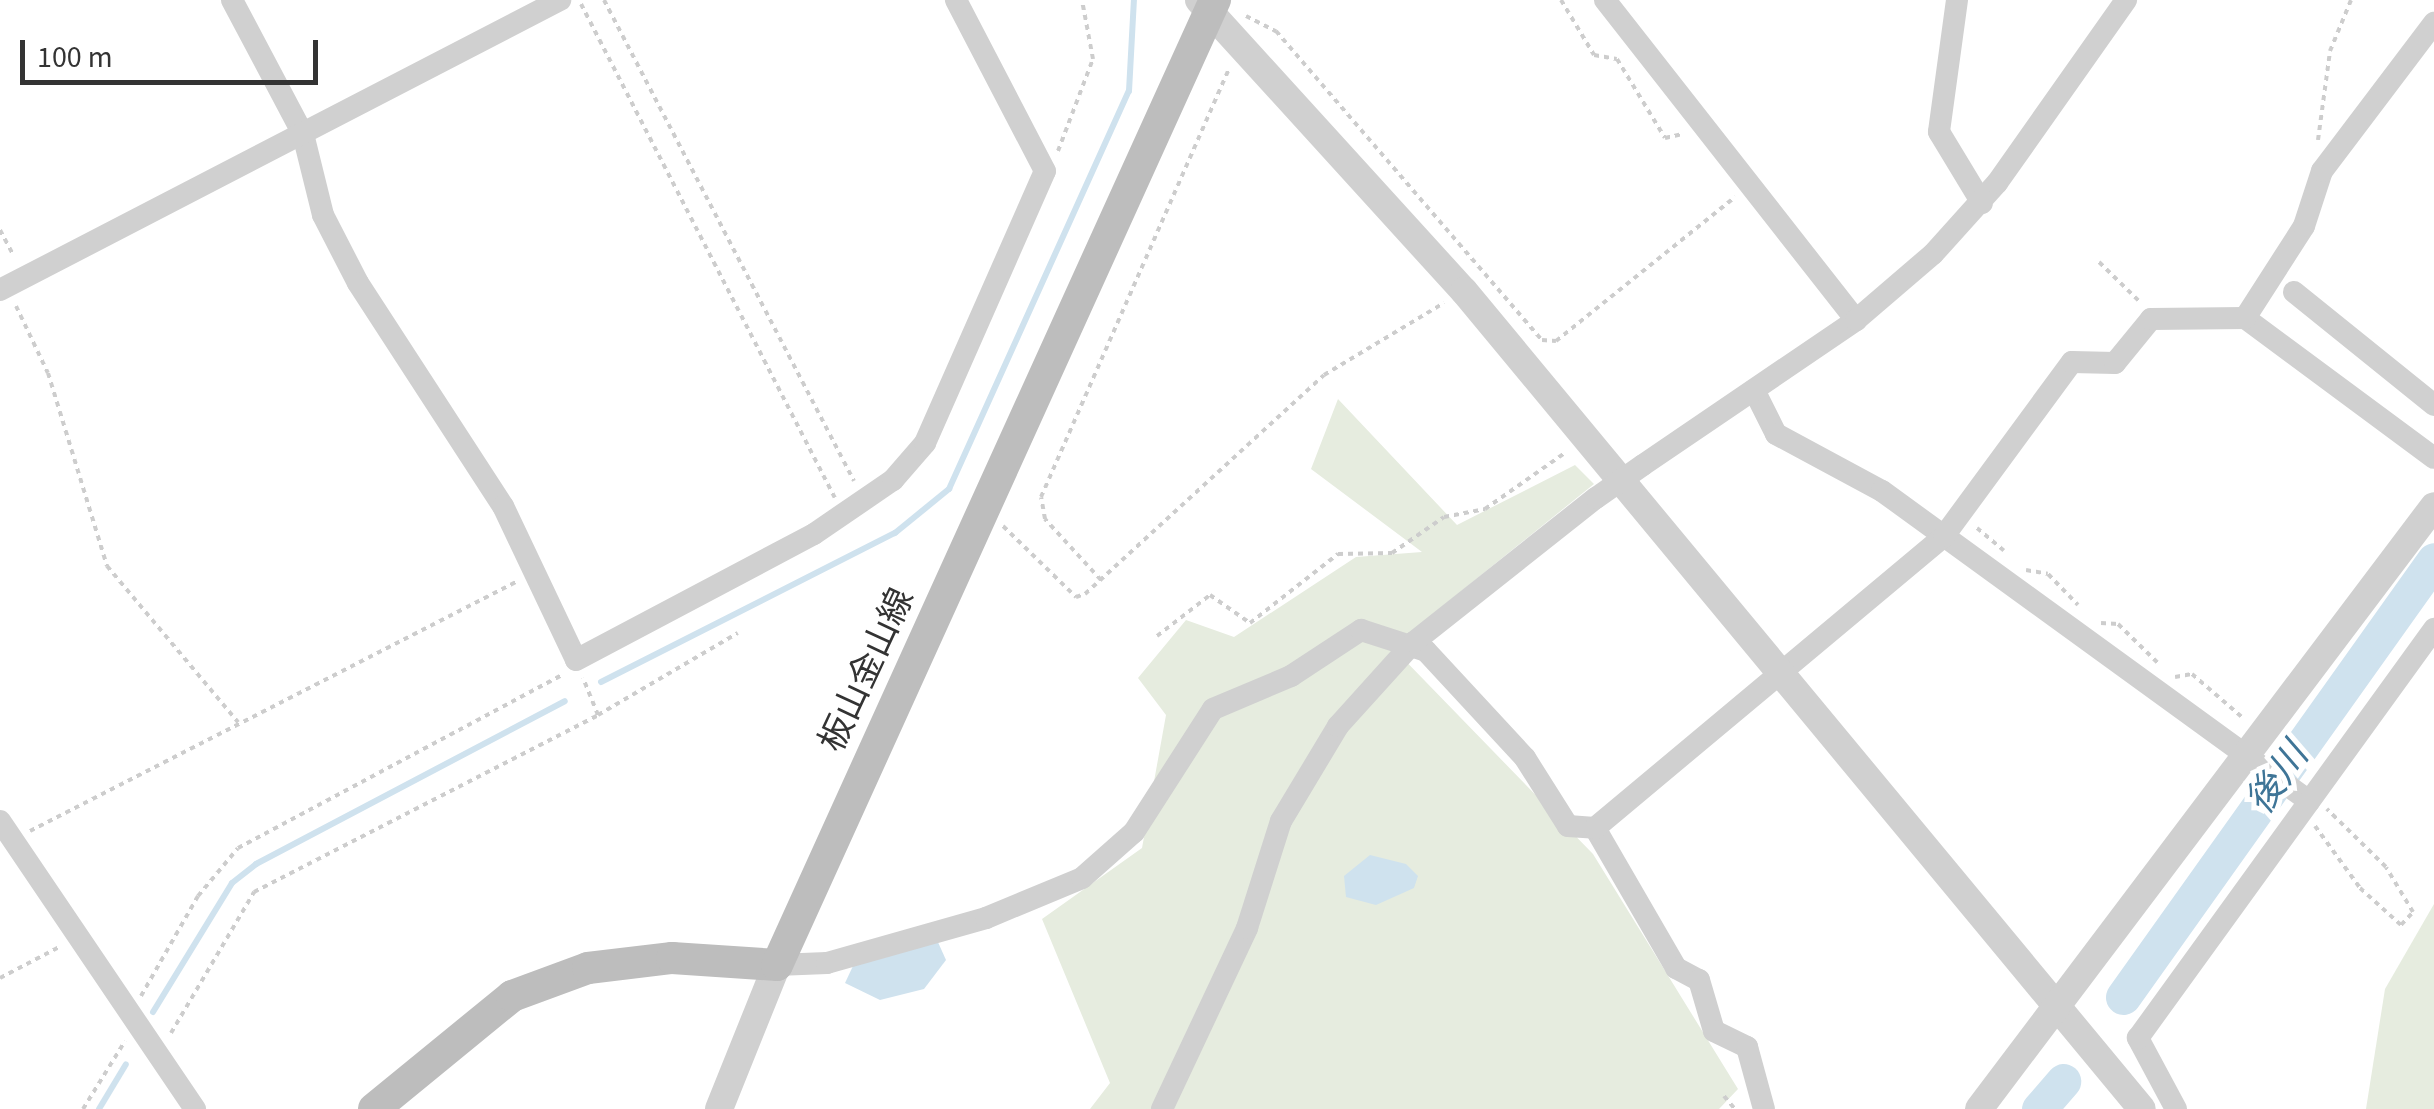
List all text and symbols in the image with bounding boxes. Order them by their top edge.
scale bar [25,20,322,82]
text: 100 m [37,36,113,79]
street label: 板山金山線 [811,582,923,758]
water label: 後川 [2238,735,2318,823]

